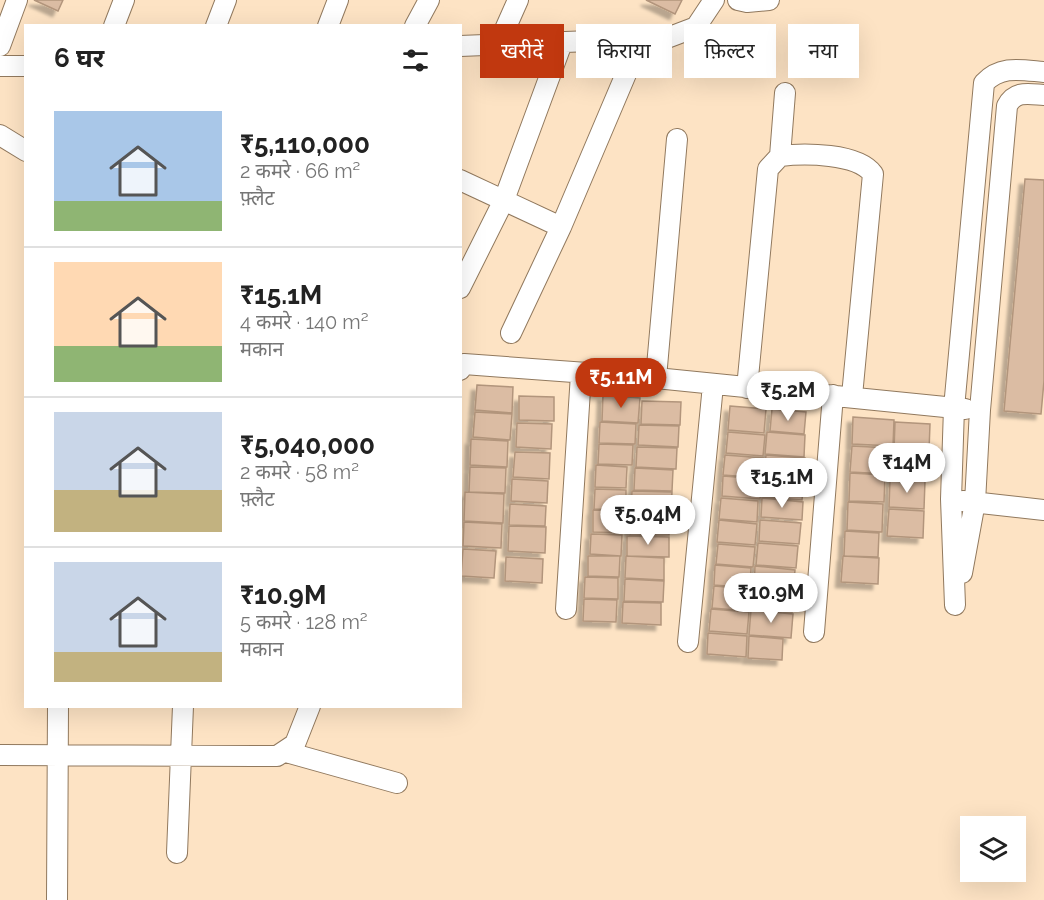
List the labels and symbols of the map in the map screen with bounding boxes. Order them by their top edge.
pin: ₹5.11M [572,358,670,409]
pin: ₹5.2M [746,371,830,422]
pin: ₹14M [871,443,943,494]
pin: ₹15.1M [733,458,831,509]
pin: ₹5.04M [599,495,697,546]
pin: ₹10.9M [722,573,820,624]

